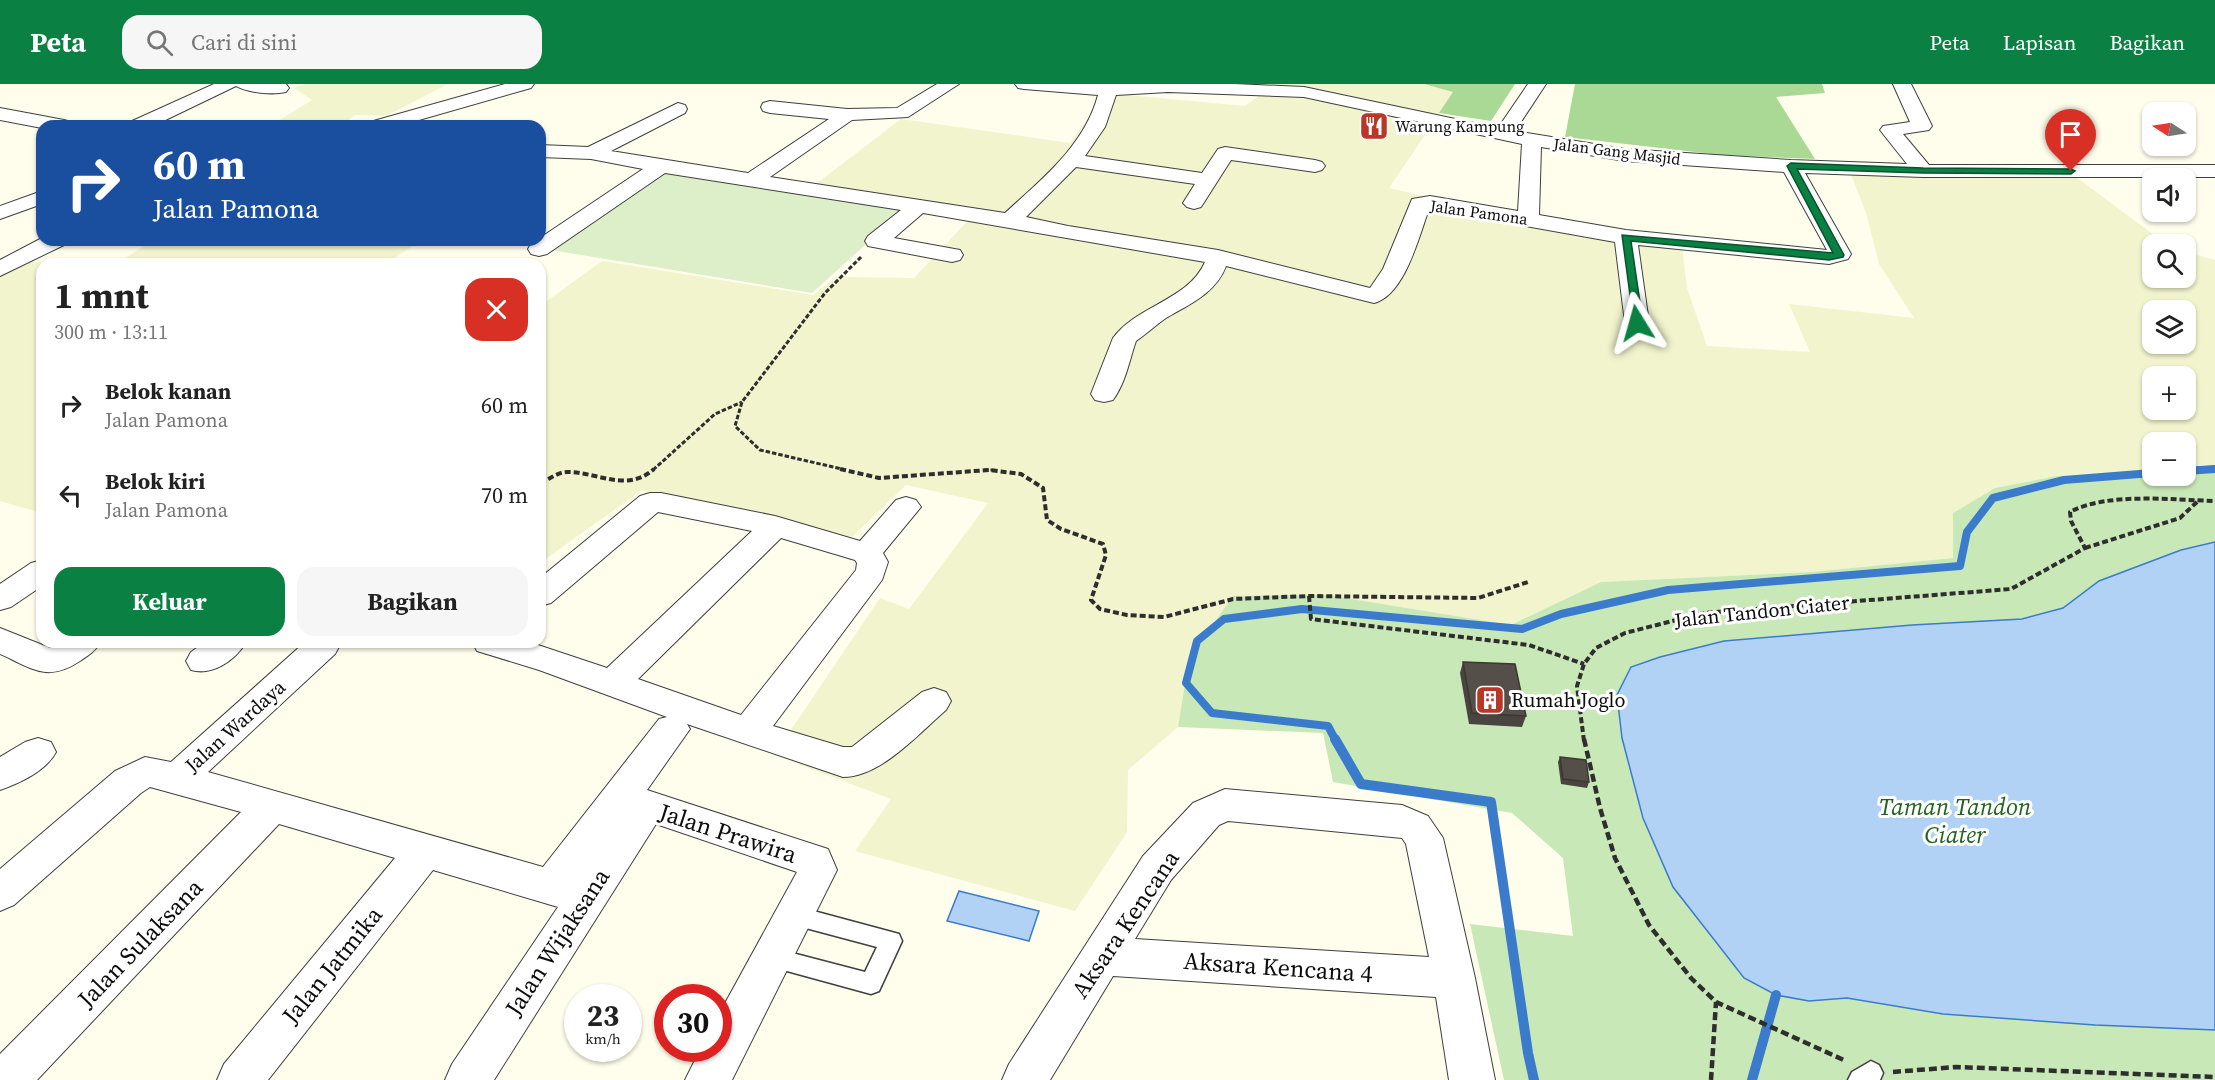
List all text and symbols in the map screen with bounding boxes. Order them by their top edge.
search box [122,15,542,69]
text: Peta [30,23,86,61]
icon: search [143,26,176,59]
text: Cari di sini [191,27,297,57]
text: Peta [1929,28,1970,57]
text: Lapisan [2003,28,2076,57]
text: Bagikan [2109,28,2185,57]
north arrow [2142,102,2196,156]
map controls [2142,102,2196,486]
pin [2045,109,2096,171]
restaurant icon: Warung Kampung [1358,110,1390,142]
place label: Warung Kampung [1395,115,1524,137]
icon: arrive [2054,118,2087,151]
street label: Jalan Gang Masjid [1551,132,1682,170]
text: 60 m [153,135,246,193]
icon: right [54,144,132,222]
button: sound [2142,168,2196,222]
text: Jalan Pamona [153,190,319,227]
street label: Jalan Pamona [1428,194,1530,230]
button: search [2142,234,2196,288]
text: 1 mnt [54,271,149,320]
button: close [465,278,528,341]
position arrow [1605,291,1669,355]
button: layers [2142,300,2196,354]
text: 300 m · 13:11 [54,318,168,346]
button: + [2142,366,2196,420]
text: Belok kanan [105,376,231,406]
icon: right [54,389,87,422]
text: 60 m [481,390,528,420]
text: Jalan Pamona [105,406,228,434]
button: − [2142,432,2196,486]
text: Belok kiri [105,466,205,496]
icon: left [54,479,87,512]
text: 70 m [481,480,528,510]
text: Jalan Pamona [105,496,228,524]
button: Keluar [54,567,285,636]
button: Bagikan [297,567,528,636]
street label: Jalan Tandon Ciater [1672,588,1851,634]
street label: Jalan Wardaya [178,673,292,779]
building icon: Rumah Joglo [1474,684,1506,716]
place label: Rumah Joglo [1511,686,1626,714]
park label: Taman Tandon Ciater [1879,790,2032,851]
street label: Jalan Prawira [654,795,802,871]
street label: Aksara Kencana [1063,843,1187,1004]
street label: Jalan Wijaksana [496,861,617,1023]
street label: Jalan Sulaksana [69,871,210,1015]
street label: Jalan Jatmika [274,899,390,1031]
street label: Aksara Kencana 4 [1182,944,1374,990]
speed limit sign: 30 [654,984,732,1062]
text: 23 [587,995,619,1036]
text: km/h [585,1028,621,1049]

